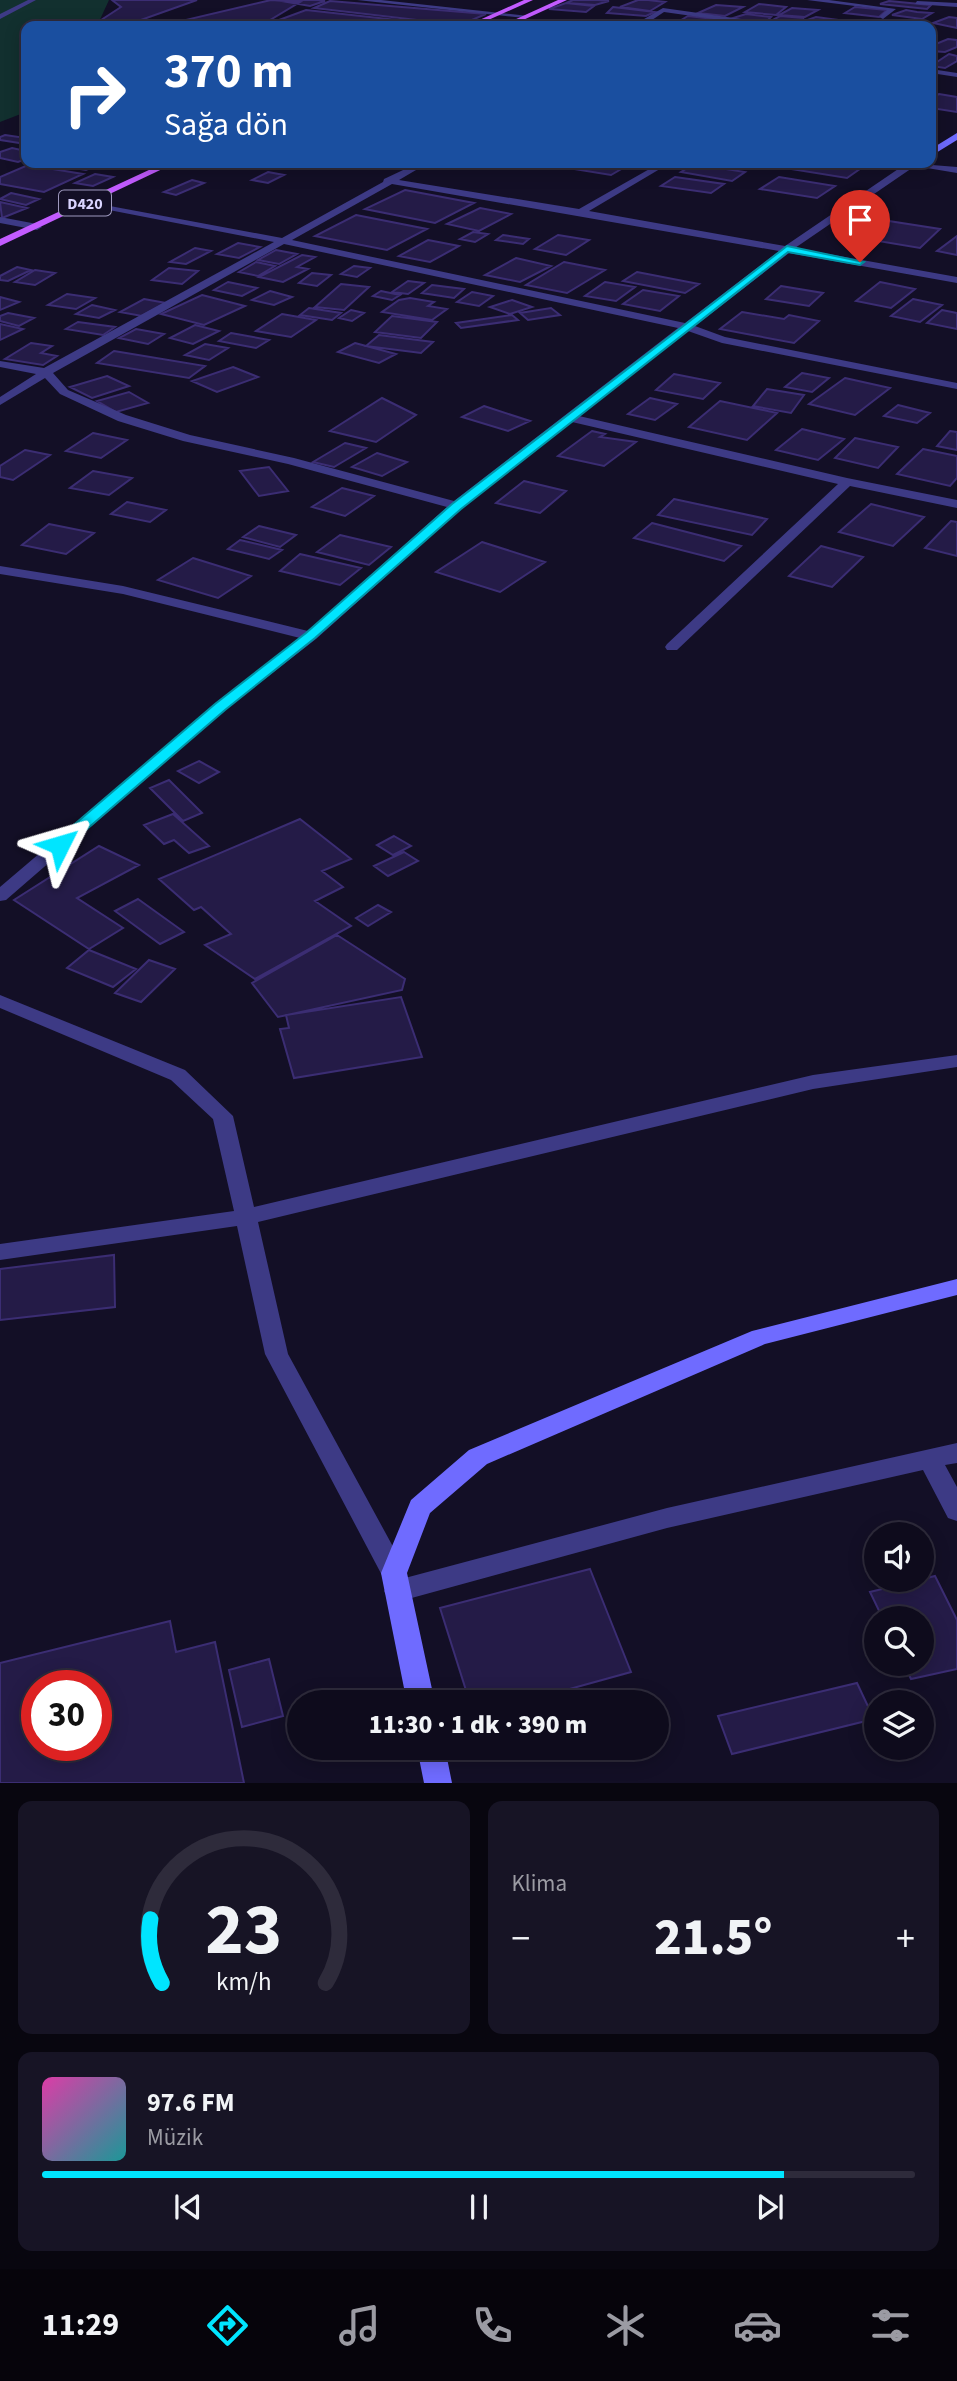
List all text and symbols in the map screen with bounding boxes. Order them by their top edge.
text: 370 m [164,37,293,107]
icon: right [49,49,140,140]
text: Sağa dön [164,102,288,148]
road number: D420 [59,190,111,216]
pin [830,190,890,262]
icon: arrive [841,201,879,239]
position arrow [23,808,97,882]
map controls [864,1522,934,1760]
button: sound [864,1522,934,1592]
button: search [864,1606,934,1676]
speed limit sign: 30 [21,1670,112,1761]
button: layers [864,1690,934,1760]
text: 11:30 · 1 dk · 390 m [369,1706,587,1743]
text: Klima [512,1867,567,1900]
text: 23 [205,1879,282,1983]
text: 21.5° [654,1901,773,1975]
text: − [512,1912,530,1966]
text: + [896,1912,915,1966]
text: km/h [216,1964,272,2000]
text: 97.6 FM [147,2084,235,2121]
text: Müzik [147,2121,203,2154]
icon: previous [169,2188,207,2226]
icon: pause [460,2188,498,2226]
icon: next [751,2188,789,2226]
icon: directions [203,2301,252,2350]
icon: music [335,2301,384,2350]
icon: phone [468,2301,517,2350]
icon: climate [601,2301,650,2350]
icon: car [733,2301,782,2350]
icon: filters [866,2301,915,2350]
text: 11:29 [42,2302,119,2348]

